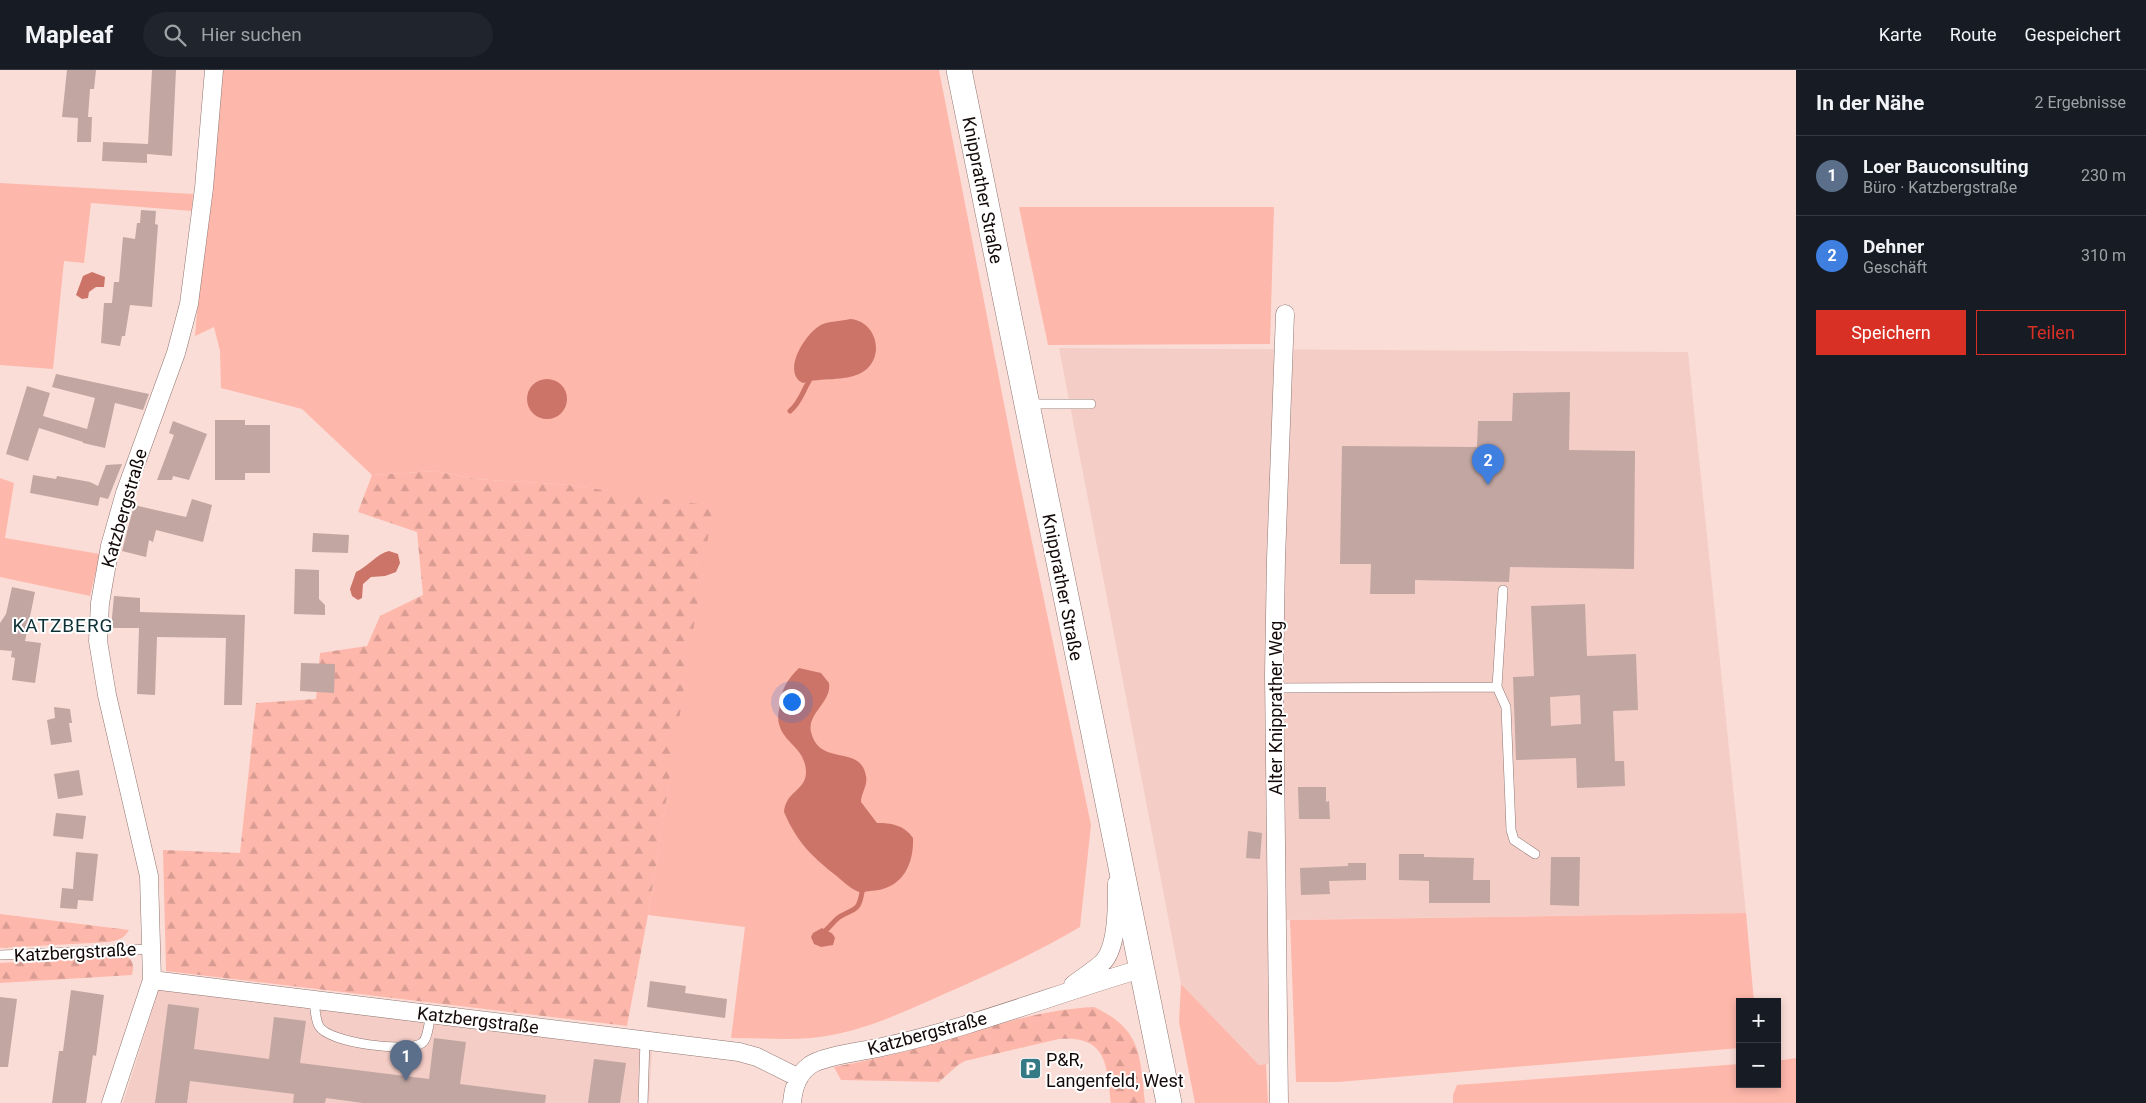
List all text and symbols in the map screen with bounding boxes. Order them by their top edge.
search box [143,12,493,57]
text: Mapleaf [25,21,113,49]
icon: search [161,21,189,49]
text: Hier suchen [201,23,302,46]
text: Karte [1879,24,1922,45]
text: Route [1950,24,1997,45]
text: Gespeichert [2025,24,2121,45]
text: In der Nähe [1816,91,1924,115]
text: 2 Ergebnisse [2034,93,2126,112]
street label: Knipprather Straße [958,115,1008,265]
text: Loer Bauconsulting [1863,155,2029,178]
text: 1 [1827,166,1837,185]
text: 230 m [2081,166,2126,185]
text: Büro · Katzbergstraße [1863,178,2017,197]
text: Dehner [1863,235,1924,258]
text: 2 [1827,246,1837,265]
text: 310 m [2081,246,2126,265]
text: Geschäft [1863,258,1927,277]
button: Speichern [1816,310,1966,355]
button: Teilen [1976,310,2126,355]
pin: 2 [1472,444,1504,485]
street label: Katzbergstraße [97,446,151,570]
street label: Knipprather Straße [1038,512,1088,662]
district label: KATZBERG [12,614,114,637]
street label: Alter Knipprather Weg [1265,621,1286,795]
your location [779,689,805,715]
street label: Katzbergstraße [13,938,137,966]
map controls [1736,998,1781,1088]
button: + [1736,998,1781,1043]
street label: Katzbergstraße [416,1002,540,1038]
street label: Katzbergstraße [865,1007,989,1059]
pin: 1 [390,1040,422,1081]
button: − [1736,1043,1781,1088]
place label: P&R, Langenfeld, West [1046,1049,1184,1091]
parking icon: P&R, Langenfeld, West [1018,1057,1042,1081]

